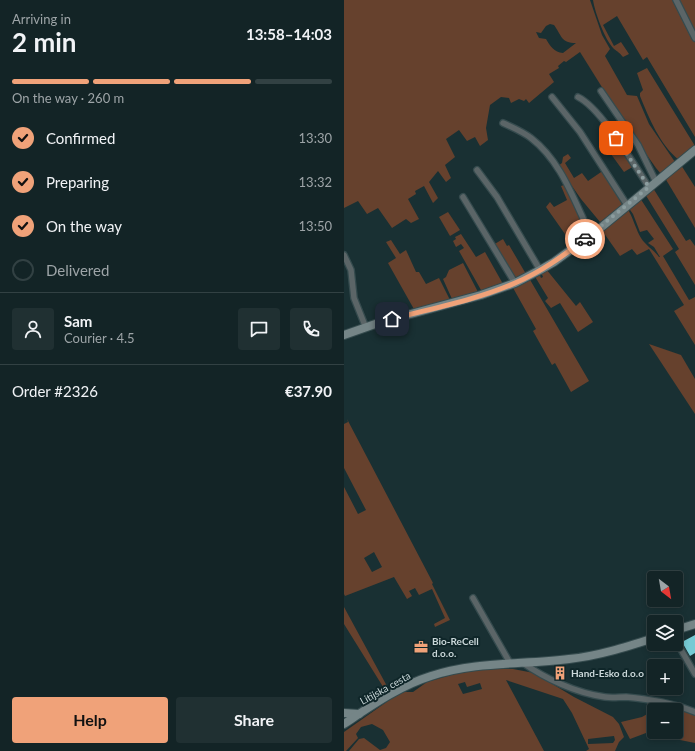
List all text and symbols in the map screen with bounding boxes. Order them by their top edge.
text: Arriving in [12,11,71,27]
text: 13:58–14:03 [246,25,332,43]
text: 2 min [12,26,76,58]
text: On the way · 260 m [12,90,124,106]
pin [599,121,633,155]
icon: check [12,127,34,149]
icon: bag [605,127,627,149]
text: Confirmed [46,129,115,147]
text: 13:30 [299,130,332,146]
icon: check [12,171,34,193]
text: Preparing [46,173,109,191]
text: 13:32 [299,174,332,190]
icon: check [12,215,34,237]
text: On the way [46,217,122,235]
text: 13:50 [299,218,332,234]
courier [565,219,605,259]
icon: car [574,228,596,250]
text: Delivered [46,261,109,279]
pin [375,302,409,336]
button: person [12,308,54,350]
button: chat [238,308,280,350]
button: phone [290,308,332,350]
icon: home [381,308,403,330]
text: Sam [64,312,92,330]
text: Courier · 4.5 [64,330,135,346]
text: Order #2326 [12,382,98,400]
text: €37.90 [285,382,332,400]
north arrow [647,571,683,607]
map controls [647,571,683,739]
button: layers [647,615,683,651]
place label: Bio-ReCell d.o.o. [432,635,479,659]
office icon: Bio-ReCell d.o.o. [413,639,429,655]
button: + [647,659,683,695]
building icon: Hand-Esko d.o.o [552,665,568,681]
place label: Hand-Esko d.o.o [571,667,644,679]
street label: Litijska cesta [358,669,412,707]
button: Help [12,697,168,743]
button: Share [176,697,332,743]
button: − [647,703,683,739]

